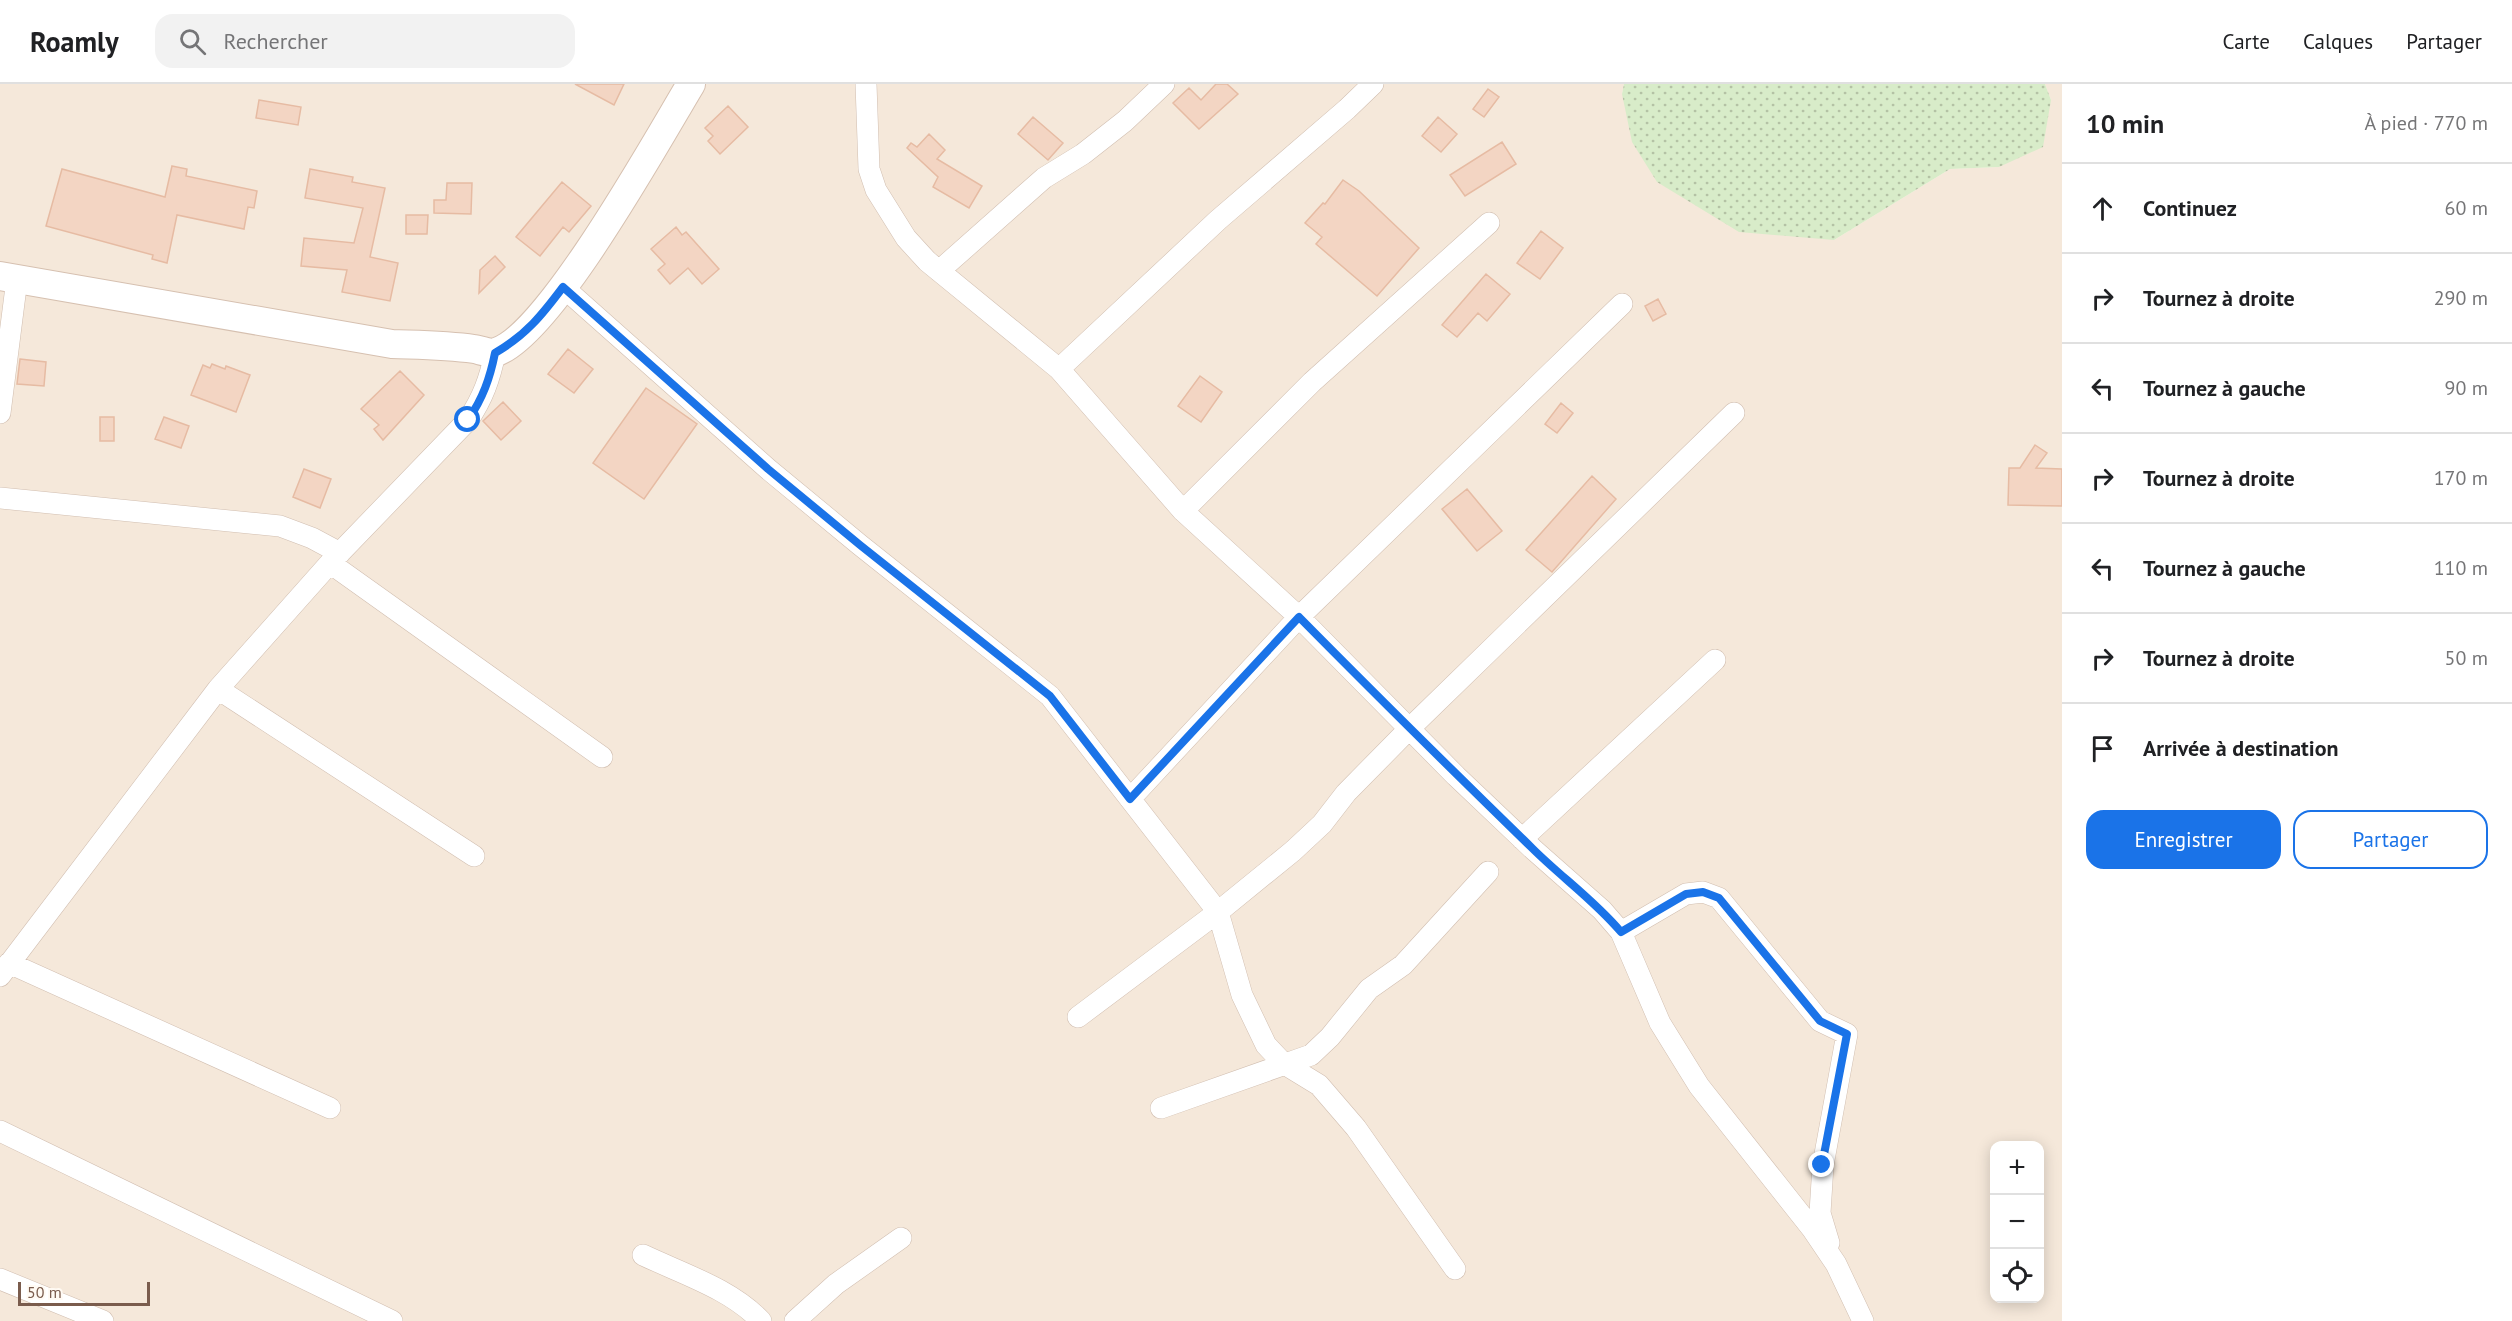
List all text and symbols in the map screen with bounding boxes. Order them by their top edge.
search box [155,14,575,68]
text: Roamly [30,23,119,60]
icon: search [176,25,209,58]
text: Rechercher [224,27,328,55]
text: Carte [2223,28,2270,55]
text: Calques [2303,28,2373,55]
text: Partager [2406,28,2482,55]
text: 10 min [2086,107,2164,140]
text: À pied · 770 m [2364,110,2488,136]
icon: ahead [2086,192,2119,225]
text: Continuez [2143,194,2237,222]
text: 60 m [2445,195,2488,221]
icon: right [2086,282,2119,315]
text: Tournez à droite [2143,284,2295,312]
text: 290 m [2434,285,2488,311]
icon: left [2086,372,2119,405]
text: Tournez à gauche [2143,374,2306,402]
text: 90 m [2445,375,2488,401]
route start [454,406,480,432]
icon: right [2086,462,2119,495]
text: Tournez à droite [2143,464,2295,492]
text: 170 m [2434,465,2488,491]
icon: left [2086,552,2119,585]
text: Tournez à gauche [2143,554,2306,582]
text: 110 m [2434,555,2488,581]
icon: right [2086,642,2119,675]
text: Tournez à droite [2143,644,2295,672]
text: 50 m [2445,645,2488,671]
icon: arrive [2086,732,2119,765]
text: Arrivée à destination [2143,734,2339,762]
button: Enregistrer [2086,810,2281,869]
button: Partager [2293,810,2488,869]
map controls [1990,1141,2044,1303]
button: + [1990,1141,2044,1195]
route end [1808,1151,1834,1177]
button: − [1990,1195,2044,1249]
button: locate [1990,1249,2044,1303]
scale bar [18,1279,150,1306]
text: 50 m [27,1282,62,1302]

